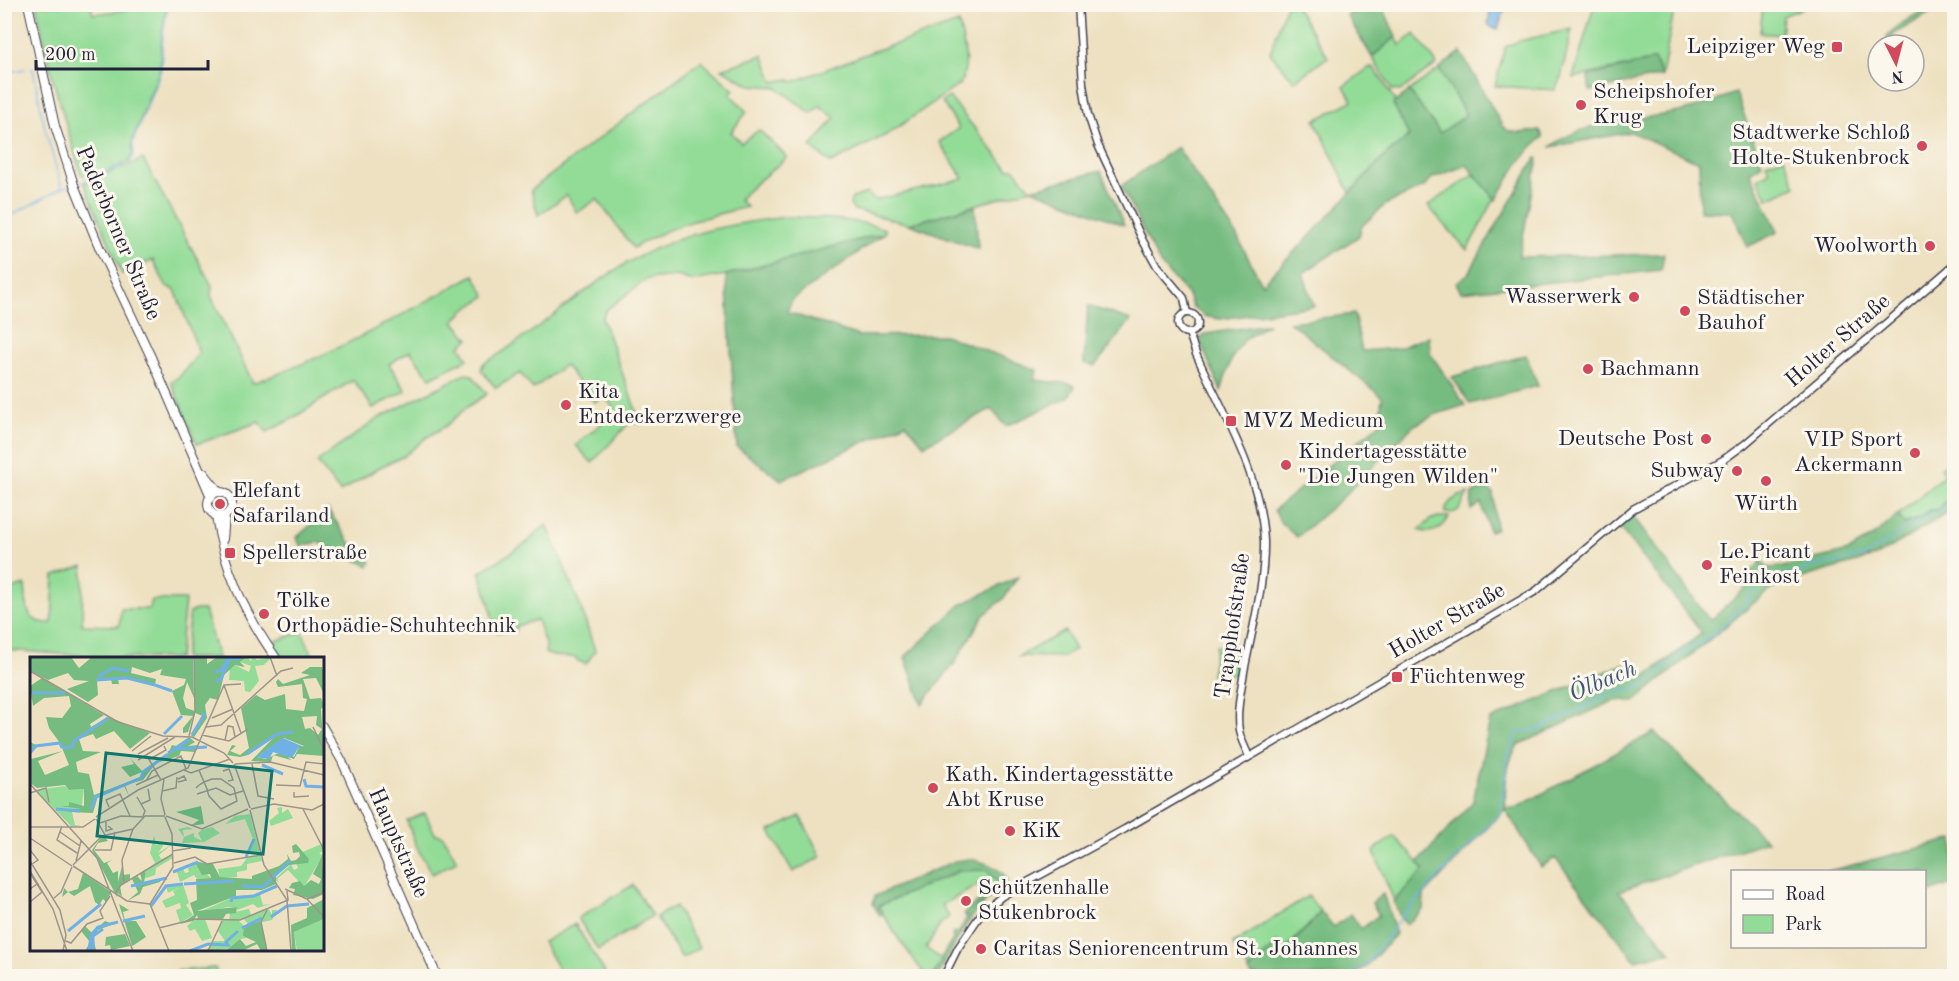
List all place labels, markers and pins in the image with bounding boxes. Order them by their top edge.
place label: Leipziger Weg [1687,36,1825,58]
marker: Leipziger Weg [1830,40,1844,54]
place label: Scheipshofer Krug [1593,81,1715,128]
marker: Scheipshofer Krug [1574,98,1588,112]
place label: Stadtwerke Schloß Holte-Stukenbrock [1731,122,1910,169]
marker: Stadtwerke Schloß Holte-Stukenbrock [1915,139,1929,153]
place label: Woolworth [1813,235,1918,257]
marker: Woolworth [1923,239,1937,253]
place label: Wasserwerk [1505,286,1622,308]
place label: Städtischer Bauhof [1697,287,1805,334]
marker: Wasserwerk [1627,290,1641,304]
marker: Städtischer Bauhof [1678,304,1692,318]
place label: Bachmann [1600,358,1700,380]
marker: Bachmann [1581,362,1595,376]
place label: Kita Entdeckerzwerge [578,381,741,428]
marker: Kita Entdeckerzwerge [559,398,573,412]
place label: MVZ Medicum [1243,410,1384,432]
marker: MVZ Medicum [1224,414,1238,428]
place label: Deutsche Post [1558,428,1694,450]
place label: VIP Sport Ackermann [1794,429,1903,476]
marker: Deutsche Post [1699,432,1713,446]
place label: Kindertagesstätte "Die Jungen Wilden" [1298,441,1498,488]
marker: VIP Sport Ackermann [1908,446,1922,460]
marker: Kindertagesstätte "Die Jungen Wilden" [1279,458,1293,472]
place label: Subway [1650,460,1725,482]
marker: Subway [1730,464,1744,478]
marker: Würth [1759,474,1773,488]
place label: Elefant Safariland [232,480,330,527]
place label: Würth [1734,493,1798,515]
marker: Elefant Safariland [213,497,227,511]
place label: Le.Picant Feinkost [1719,541,1811,588]
place label: Spellerstraße [242,542,367,564]
marker: Spellerstraße [223,546,237,560]
marker: Le.Picant Feinkost [1700,558,1714,572]
place label: Tölke Orthopädie-Schuhtechnik [276,590,517,637]
marker: Tölke Orthopädie-Schuhtechnik [257,607,271,621]
place label: Füchtenweg [1409,666,1525,688]
marker: Füchtenweg [1390,670,1404,684]
place label: Kath. Kindertagesstätte Abt Kruse [945,764,1173,811]
marker: Kath. Kindertagesstätte Abt Kruse [926,781,940,795]
place label: KiK [1022,820,1061,842]
marker: KiK [1003,824,1017,838]
place label: Schützenhalle Stukenbrock [978,877,1109,924]
marker: Schützenhalle Stukenbrock [959,894,973,908]
place label: Caritas Seniorencentrum St. Johannes [993,938,1358,960]
marker: Caritas Seniorencentrum St. Johannes [974,942,988,956]

